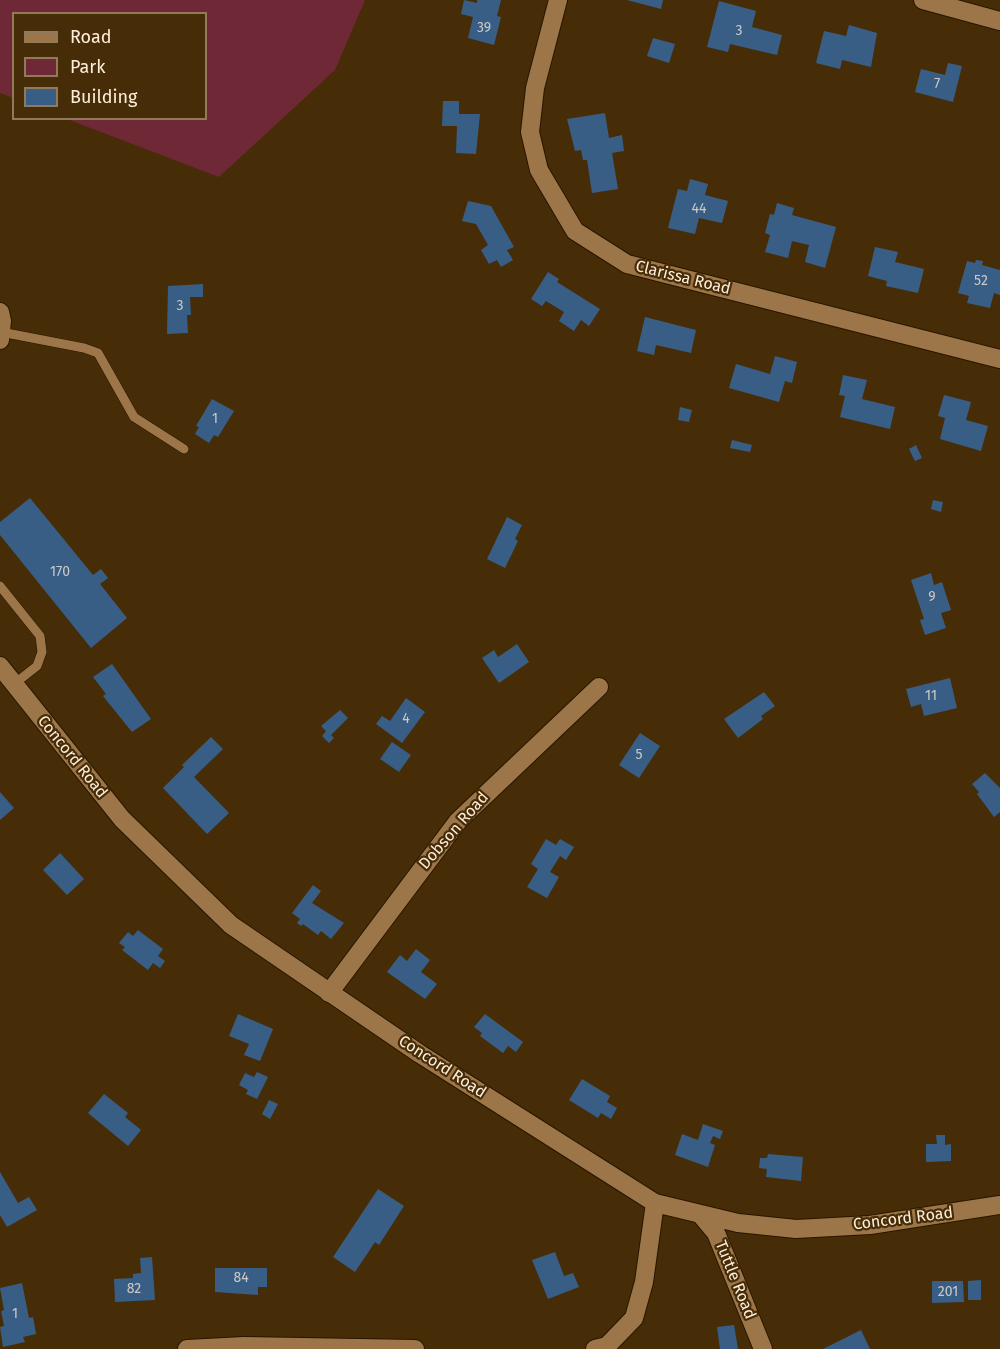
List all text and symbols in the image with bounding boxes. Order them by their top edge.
legend [12,12,207,120]
house number: 39 [477,20,491,36]
house number: 3 [736,23,742,39]
text: Road [70,26,112,48]
text: Park [70,56,105,78]
house number: 7 [934,76,940,92]
text: Building [70,86,137,108]
house number: 44 [692,201,706,217]
street label: Clarissa Road [633,257,733,299]
house number: 52 [974,273,988,289]
house number: 3 [177,298,183,314]
house number: 1 [212,411,218,427]
house number: 170 [50,564,70,580]
house number: 9 [928,589,936,605]
house number: 11 [925,688,937,704]
house number: 4 [402,711,410,727]
street label: Concord Road [33,712,111,802]
house number: 5 [635,747,643,763]
street label: Dobson Road [415,788,493,874]
street label: Concord Road [395,1032,489,1102]
street label: Concord Road [852,1203,954,1235]
street label: Tuttle Road [711,1238,759,1322]
house number: 84 [233,1270,249,1286]
house number: 82 [127,1281,141,1297]
house number: 201 [938,1284,958,1300]
house number: 1 [12,1306,18,1322]

